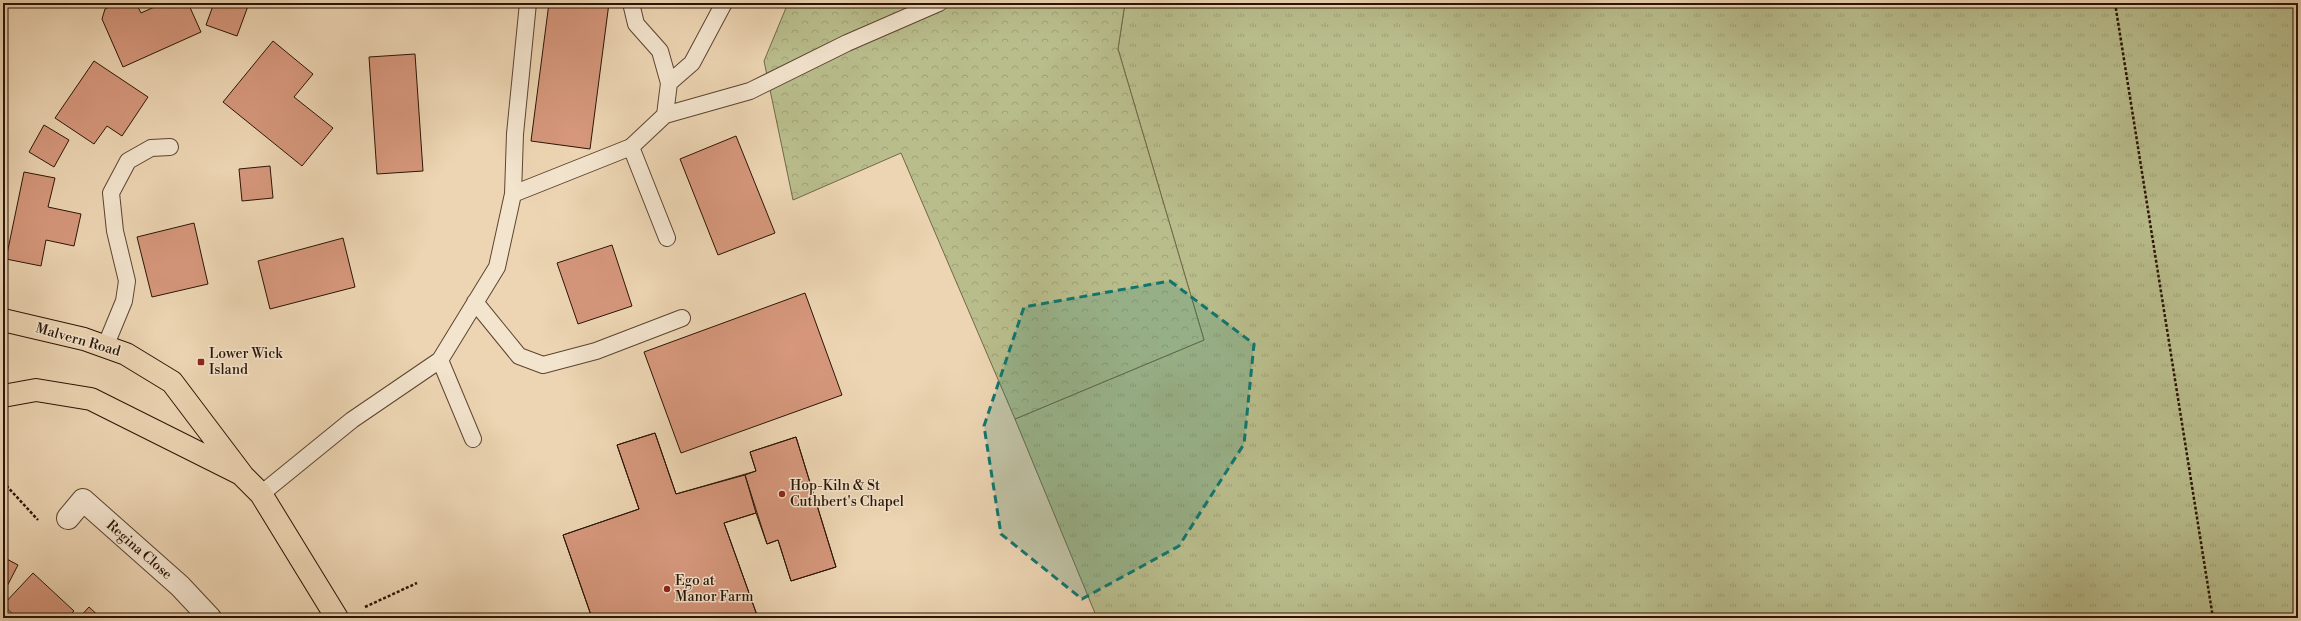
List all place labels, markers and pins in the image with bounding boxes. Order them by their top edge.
place label: Lower Wick Island [209,345,283,379]
marker: Lower Wick Island [196,357,206,367]
place label: Hop-Kiln & St Cuthbert's Chapel [790,477,904,511]
marker: Hop-Kiln & St Cuthbert's Chapel [777,489,787,499]
place label: Ego at Manor Farm [675,572,754,606]
marker: Ego at Manor Farm [662,584,672,594]

